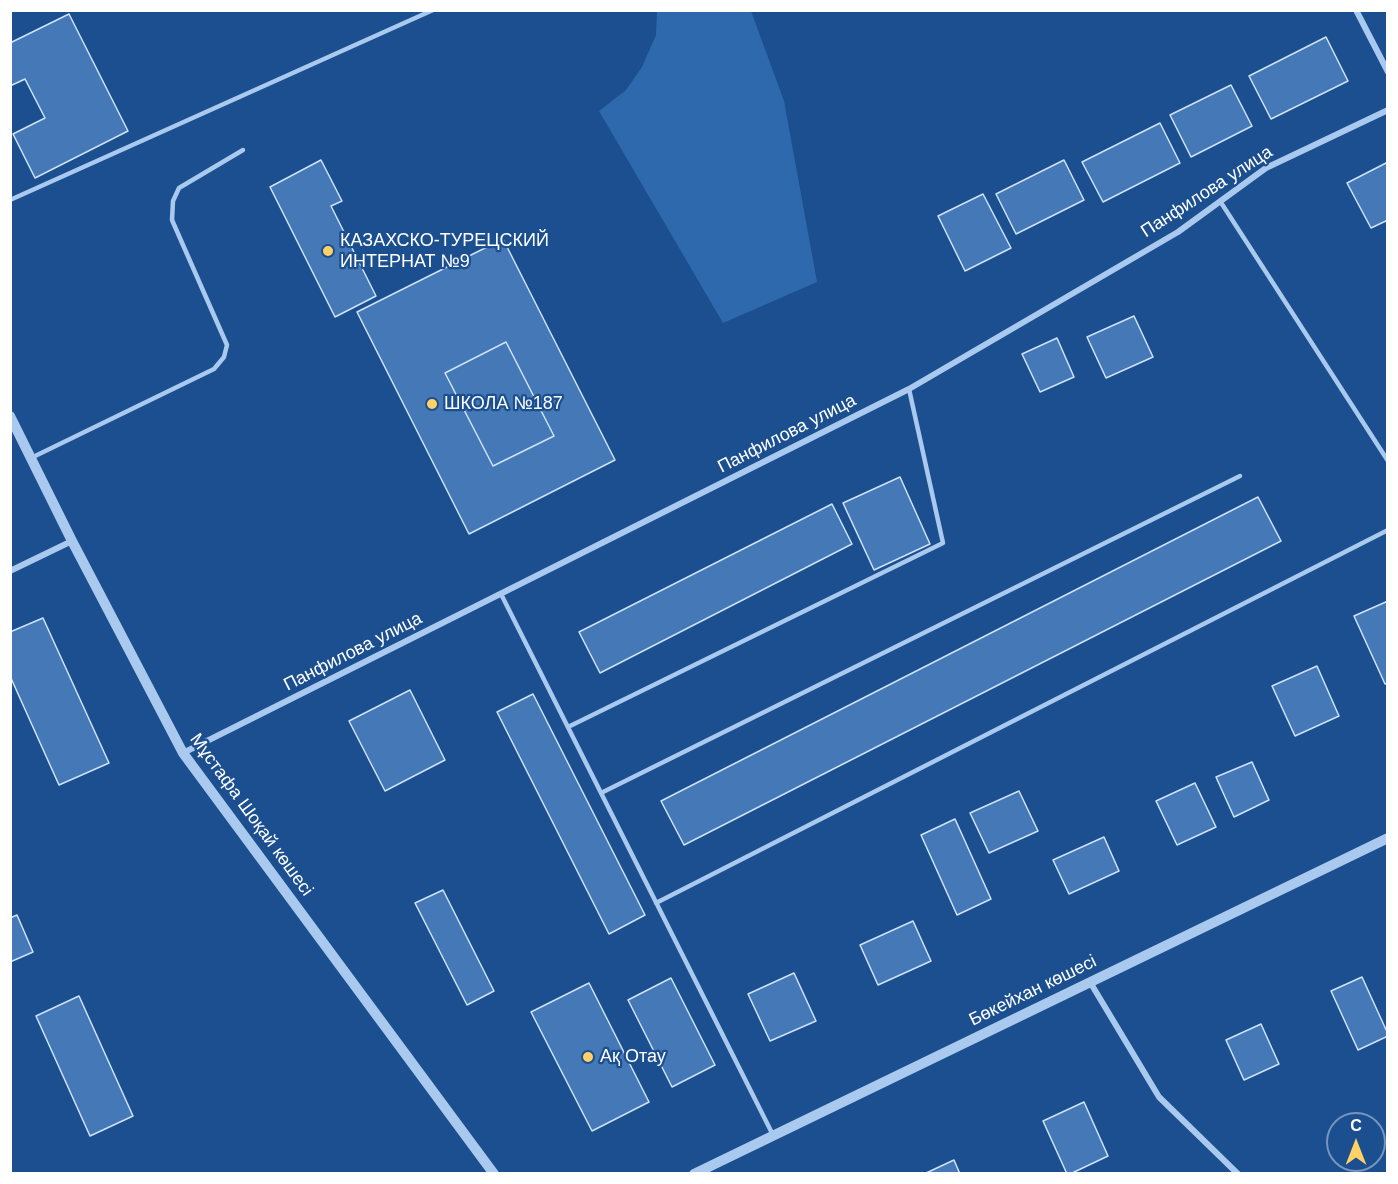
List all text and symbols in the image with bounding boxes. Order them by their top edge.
street label: Панфилова улица [1137,141,1277,243]
place label: КАЗАХСКО-ТУРЕЦСКИЙ ИНТЕРНАТ №9 [340,230,549,272]
marker: КАЗАХСКО-ТУРЕЦСКИЙ ИНТЕРНАТ №9 [321,244,335,258]
street label: Панфилова улица [714,390,860,478]
place label: ШКОЛА №187 [444,393,563,415]
marker: ШКОЛА №187 [425,397,439,411]
street label: Панфилова улица [280,608,426,696]
street label: Мұстафа Шоқай көшесі [185,730,317,900]
street label: Бөкейхан көшесі [966,951,1100,1031]
place label: Ақ Отау [600,1046,666,1068]
marker: Ақ Отау [581,1050,595,1064]
north arrow [1326,1112,1386,1172]
text: С [1350,1117,1362,1134]

